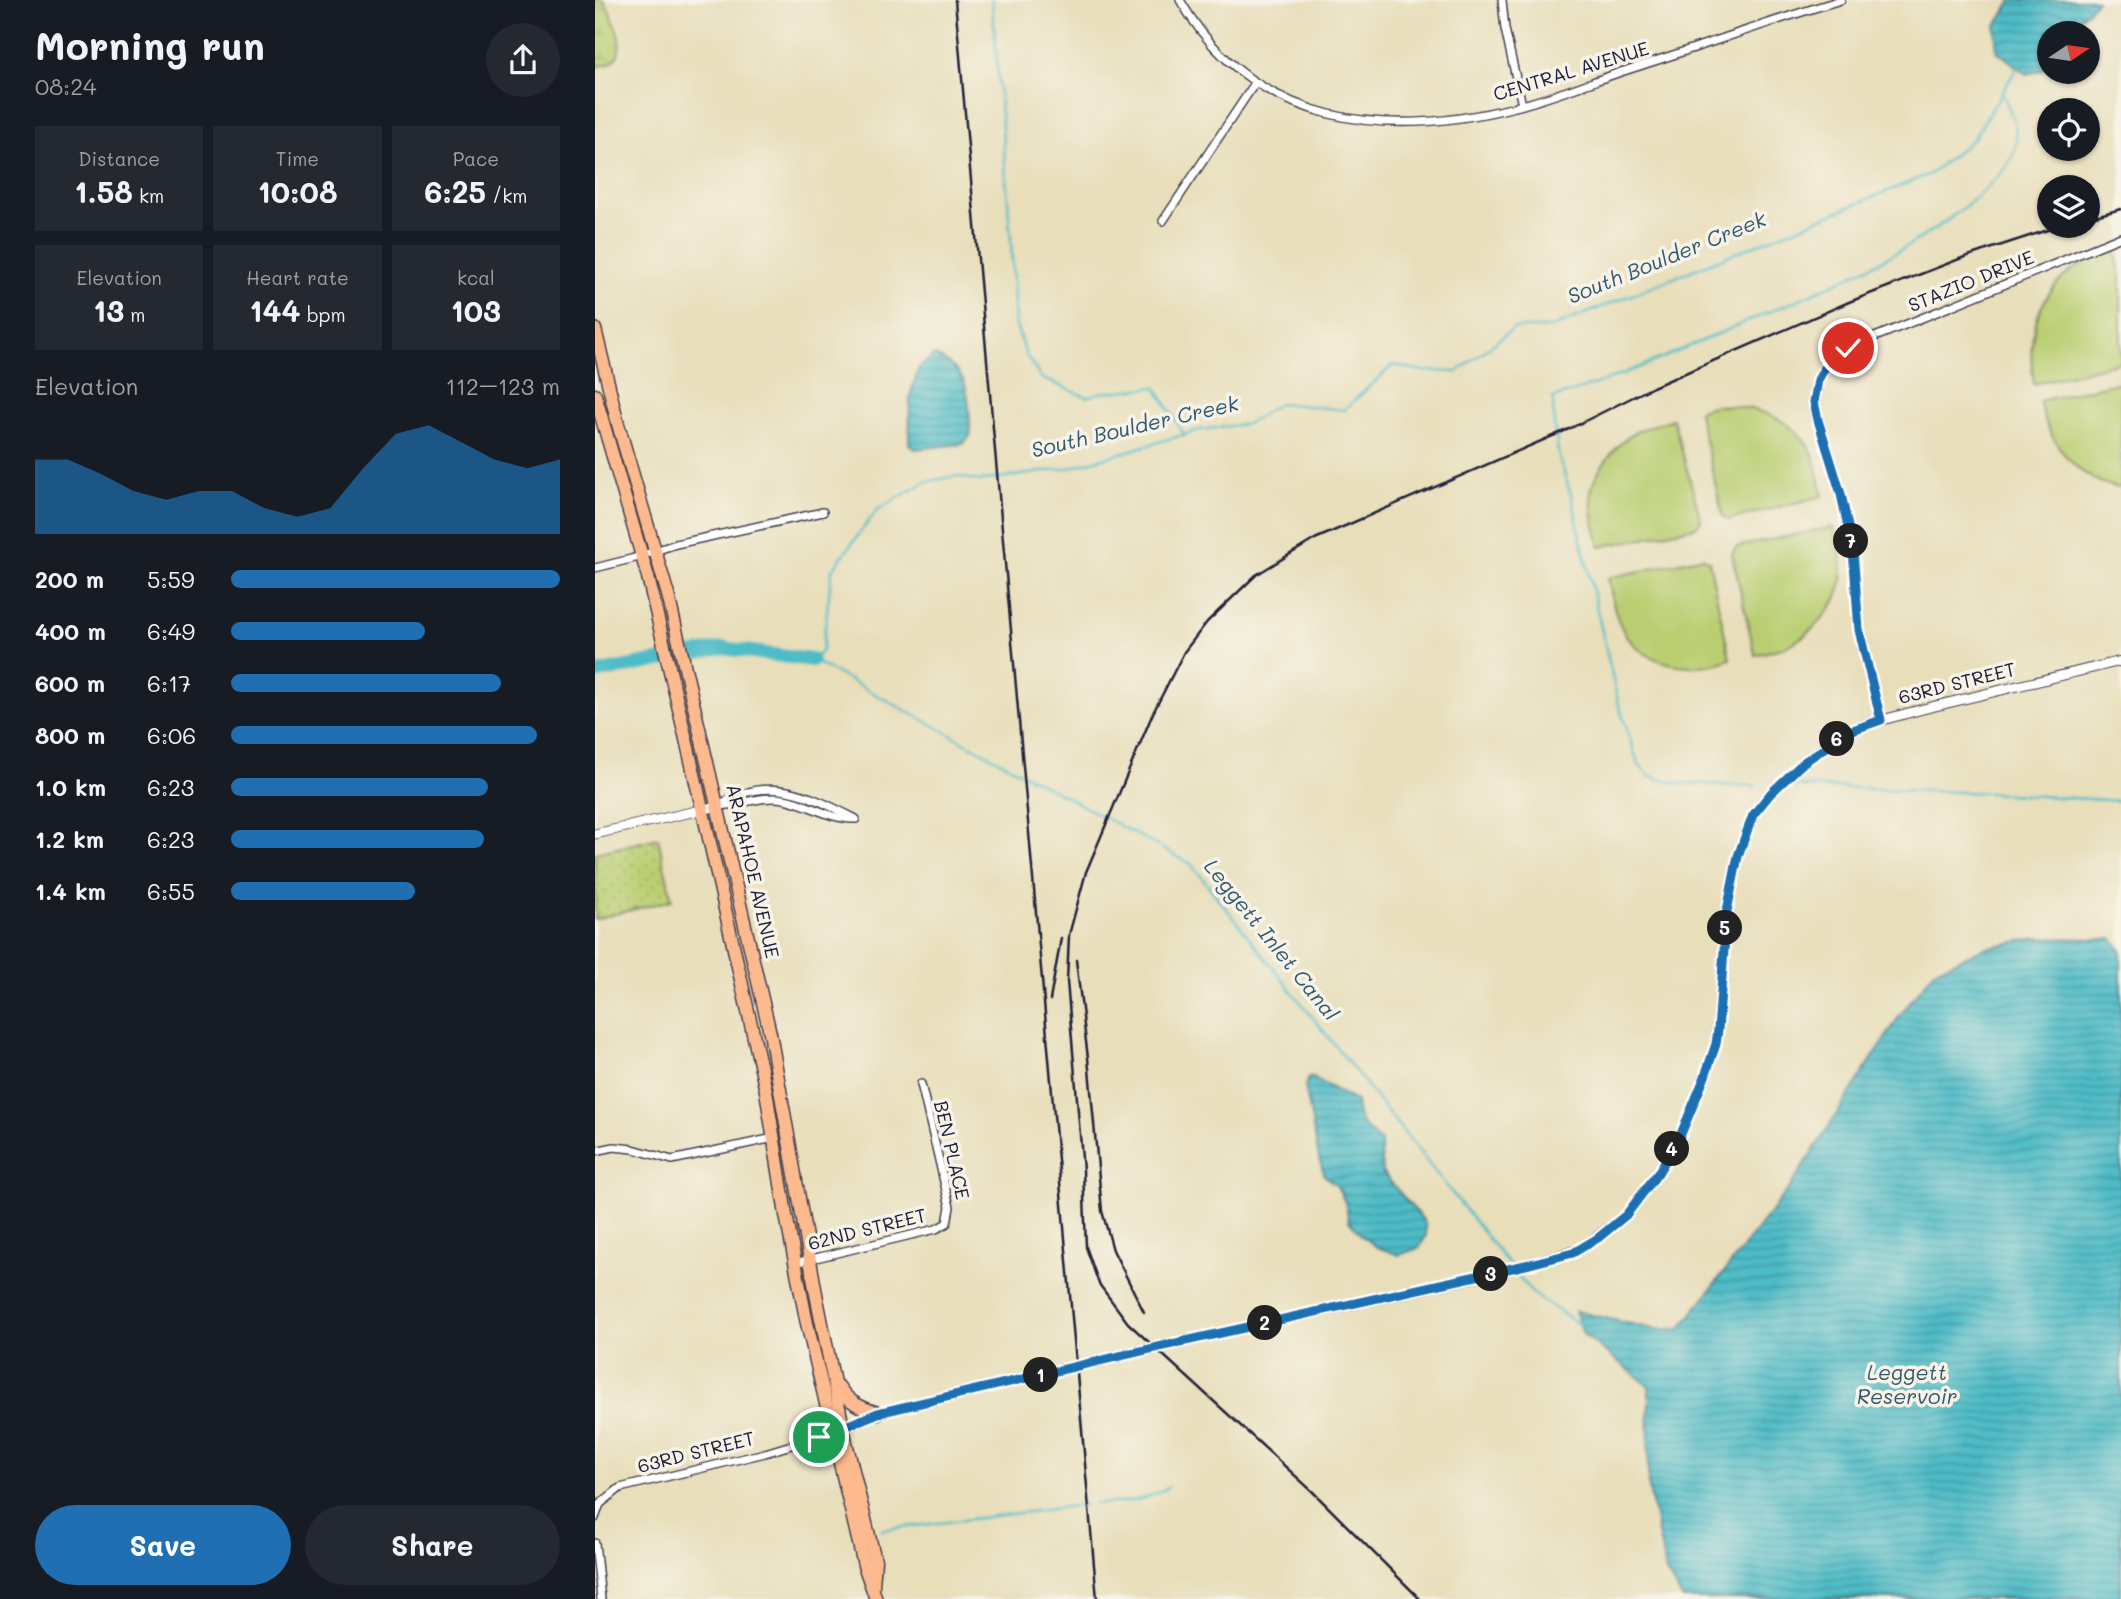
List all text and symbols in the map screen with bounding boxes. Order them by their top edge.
text: Morning run [35,20,265,70]
north arrow [2037,21,2100,84]
map controls [2037,21,2100,238]
button: share [486,23,560,97]
street label: CENTRAL AVENUE [1490,35,1652,106]
text: 08:24 [35,71,97,101]
button: locate [2037,98,2100,161]
text: Distance [78,146,160,171]
text: Time [276,146,319,171]
text: Pace [453,146,499,171]
text: 1.58 [74,171,133,211]
text: 10:08 [258,171,337,211]
text: 6:25 [424,171,486,211]
button: layers [2037,175,2100,238]
text: km [133,183,164,208]
text: /km [486,183,527,208]
water label: South Boulder Creek [1563,204,1771,309]
street label: STAZIO DRIVE [1904,244,2037,317]
text: Elevation [77,265,162,290]
text: Heart rate [246,265,349,290]
text: kcal [457,265,495,290]
text: 13 [93,290,124,330]
text: 144 [249,290,301,330]
text: 103 [451,290,501,330]
text: m [124,302,145,327]
text: bpm [301,302,346,327]
pin [1818,318,1878,378]
icon: check [1829,329,1867,367]
text: Elevation [35,371,138,401]
text: 112–123 m [446,371,560,401]
water label: South Boulder Creek [1028,388,1242,463]
pin: 7 [1833,524,1869,558]
text: 7 [1845,528,1856,553]
text: 200 m [35,564,104,594]
text: 5:59 [147,564,195,594]
text: 400 m [35,616,106,646]
text: 6:49 [147,616,195,646]
street label: 63RD STREET [1896,656,2018,709]
text: 600 m [35,668,105,698]
text: 6:17 [147,668,191,698]
text: 800 m [35,720,105,750]
text: 6:06 [147,720,196,750]
pin: 6 [1819,722,1855,756]
text: 6 [1831,726,1842,751]
text: 1.0 km [35,772,106,802]
text: 6:23 [147,772,194,802]
street label: ARAPAHOE AVENUE [721,781,786,961]
text: 1.2 km [35,824,104,854]
text: 6:23 [147,824,194,854]
water label: Leggett Inlet Canal [1199,853,1346,1026]
text: 1.4 km [35,876,106,906]
text: 6:55 [147,876,195,906]
pin: 5 [1707,911,1743,946]
text: 5 [1719,915,1730,940]
street label: BEN PLACE [929,1098,976,1202]
pin: 4 [1655,1132,1689,1166]
text: 4 [1665,1136,1678,1161]
street label: 62ND STREET [805,1202,929,1255]
pin: 3 [1473,1256,1509,1292]
text: 3 [1485,1261,1496,1286]
pin: 2 [1247,1306,1283,1340]
text: 2 [1259,1310,1270,1335]
pin: 1 [1023,1358,1059,1392]
water label: Leggett Reservoir [1857,1358,1957,1409]
text: 1 [1036,1362,1045,1387]
pin [789,1407,849,1467]
icon: arrive [800,1418,838,1456]
street label: 63RD STREET [635,1425,757,1478]
button: Save [35,1505,291,1585]
button: Share [305,1505,560,1585]

